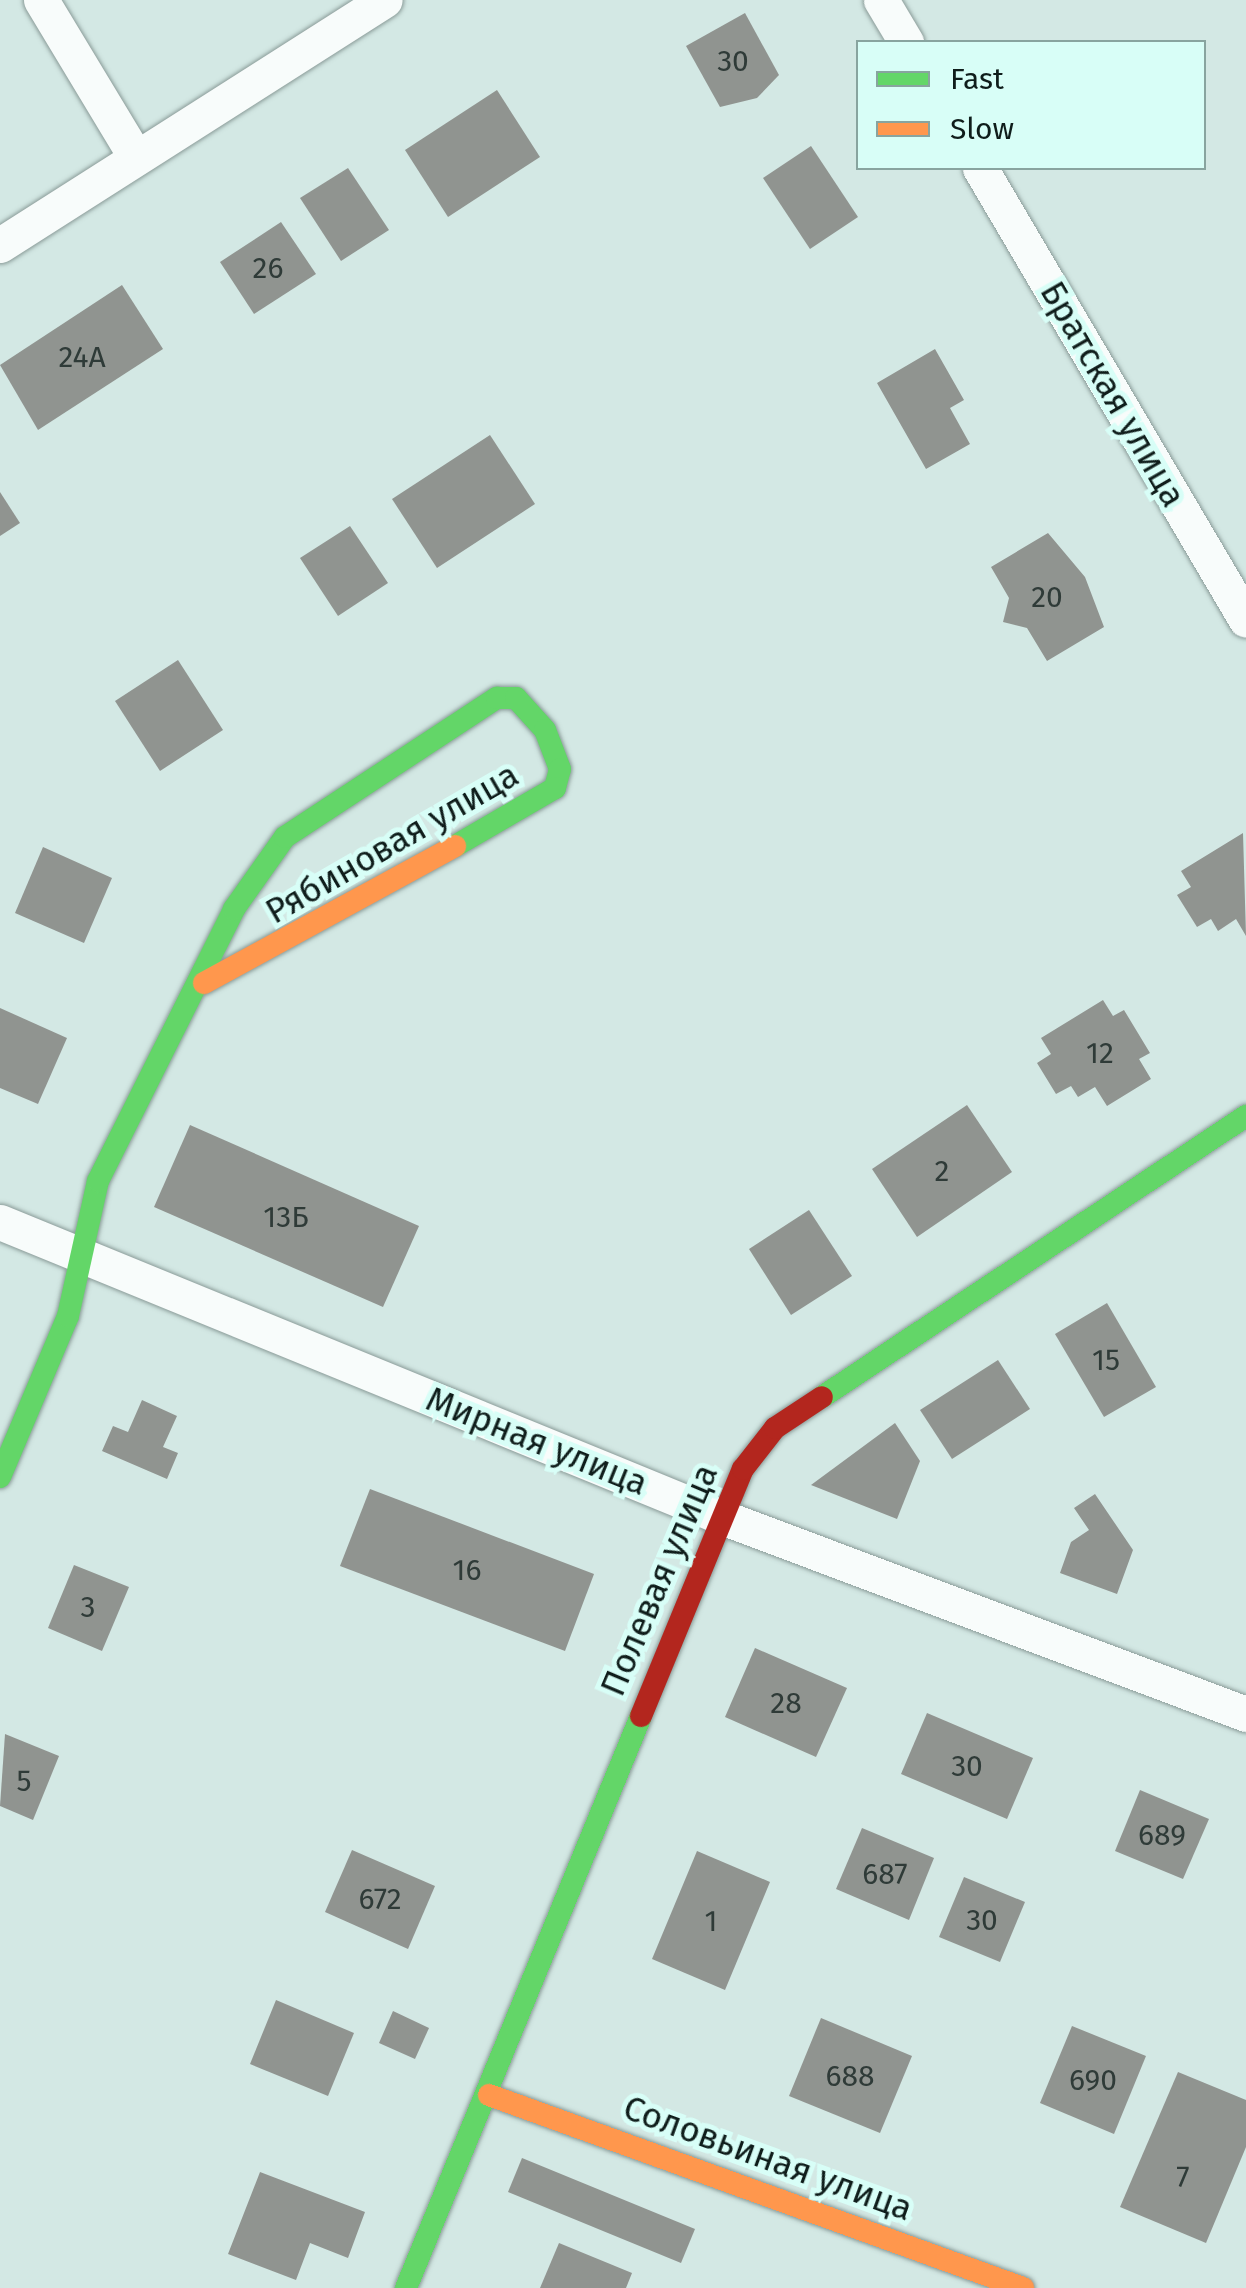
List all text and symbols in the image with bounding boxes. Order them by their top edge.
legend [856,40,1206,170]
house number: 30 [717,43,749,79]
text: Fast [950,61,1004,97]
text: Slow [950,111,1014,147]
house number: 26 [253,250,283,286]
street label: Братская улица [1031,274,1195,514]
house number: 24А [58,339,106,375]
house number: 20 [1031,579,1063,615]
street label: Рябиновая улица [258,754,526,932]
house number: 12 [1086,1035,1114,1071]
house number: 2 [935,1153,949,1189]
house number: 13Б [263,1199,309,1235]
house number: 15 [1092,1342,1120,1378]
street label: Мирная улица [420,1378,654,1504]
street label: Полевая улица [591,1458,727,1702]
house number: 16 [453,1552,481,1588]
house number: 3 [81,1589,95,1625]
house number: 28 [770,1685,802,1721]
house number: 30 [951,1748,983,1784]
house number: 5 [16,1763,32,1799]
house number: 689 [1138,1817,1186,1853]
house number: 687 [862,1856,908,1892]
house number: 672 [359,1881,401,1917]
house number: 30 [966,1902,998,1938]
house number: 1 [705,1903,717,1939]
house number: 688 [825,2058,875,2094]
house number: 690 [1069,2062,1117,2098]
street label: Соловьиная улица [618,2086,918,2230]
house number: 7 [1176,2159,1190,2195]

